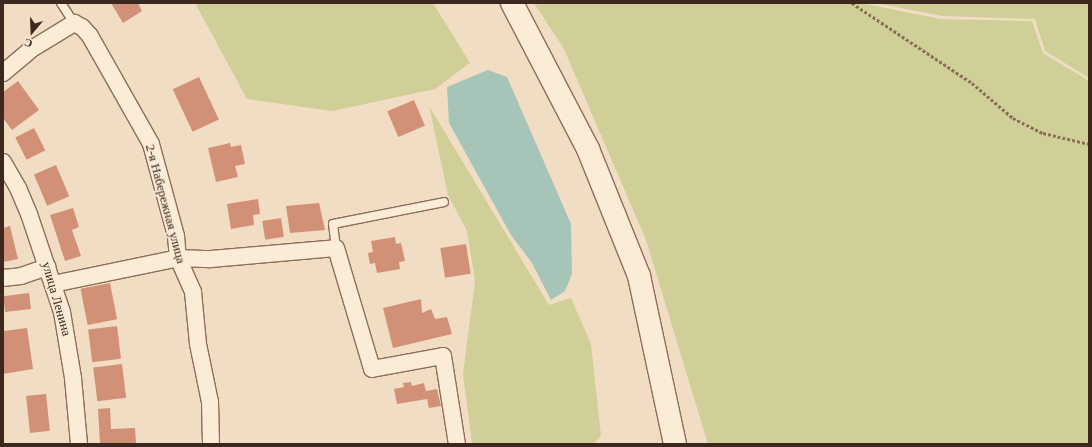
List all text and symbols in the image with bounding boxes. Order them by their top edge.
north arrow [12,12,52,52]
text: С [22,36,34,50]
street label: 2-я Набережная улица [142,143,188,265]
street label: улица Ленина [38,260,74,338]

